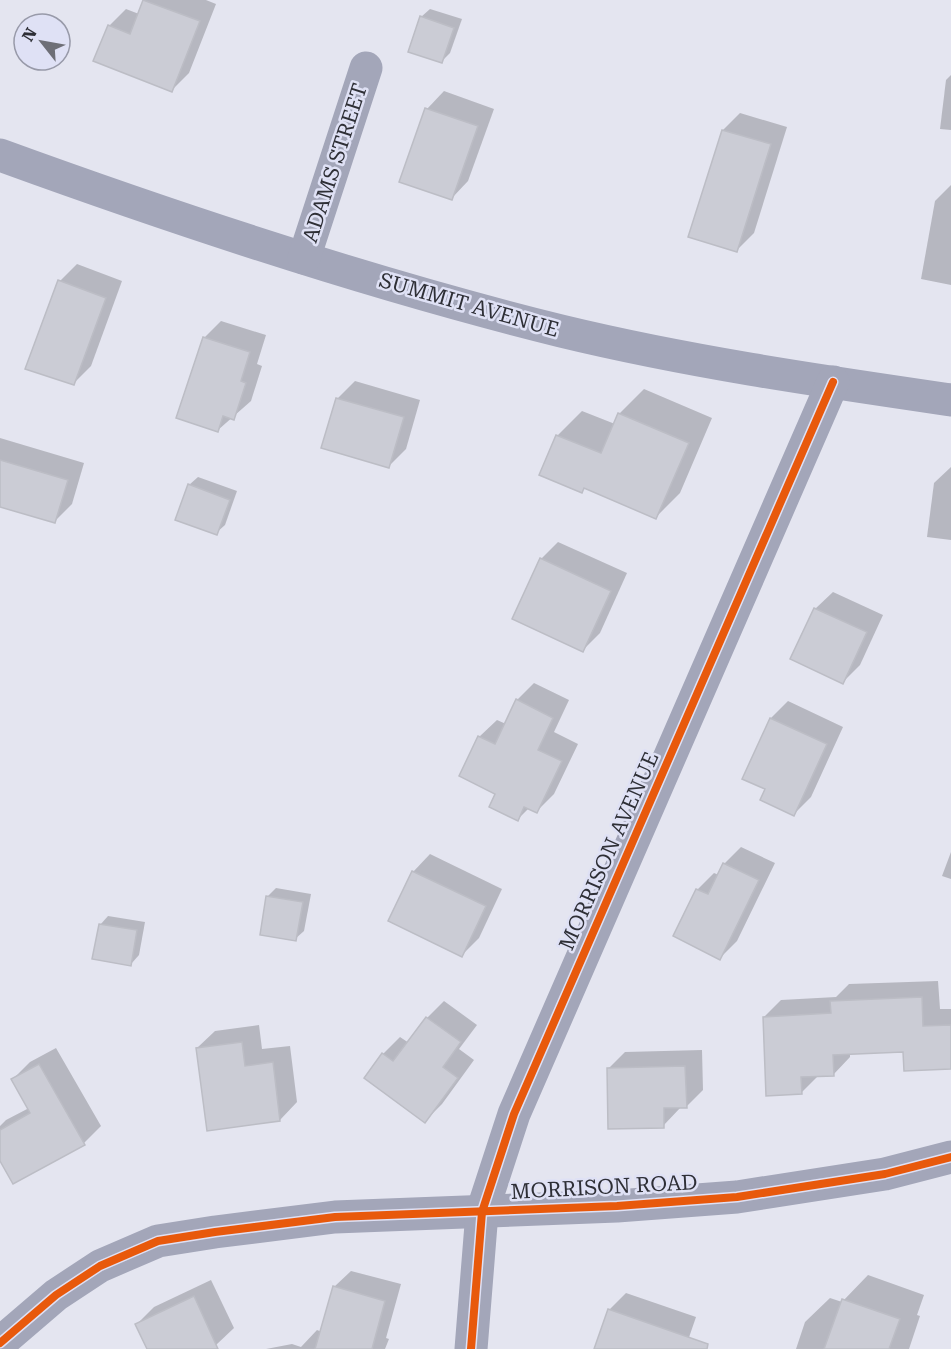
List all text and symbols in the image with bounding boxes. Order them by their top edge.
north arrow [12,12,72,72]
text: N [18,24,41,45]
street label: ADAMS STREET [298,80,372,246]
street label: SUMMIT AVENUE [376,268,562,342]
street label: MORRISON AVENUE [554,748,664,954]
street label: MORRISON ROAD [510,1170,698,1204]

